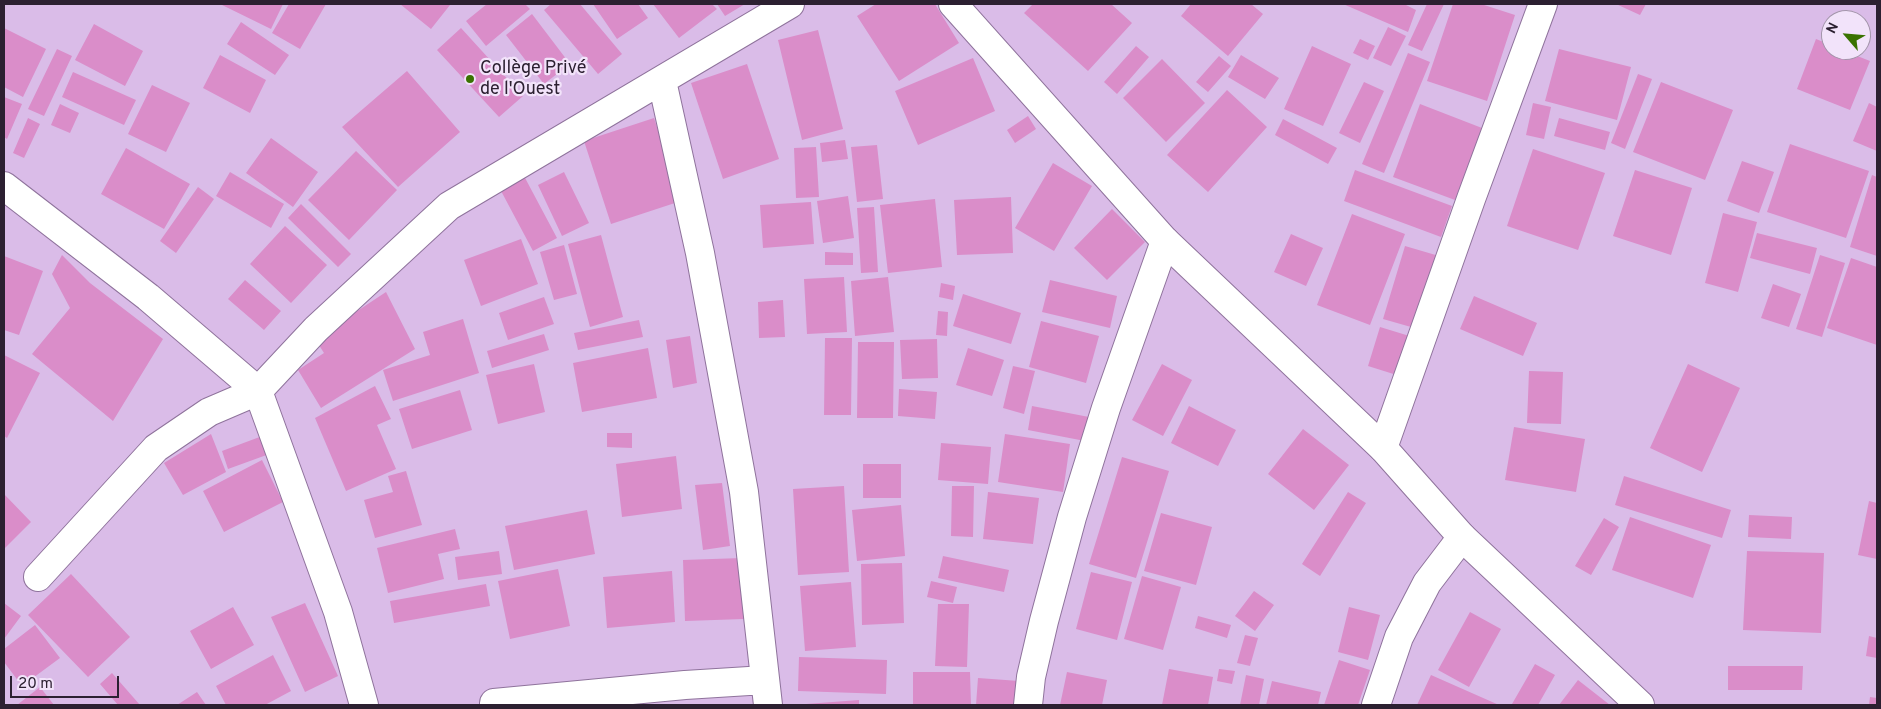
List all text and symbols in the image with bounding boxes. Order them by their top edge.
north arrow [1821,10,1871,60]
text: N [1823,20,1843,37]
place label: Collège Privé de l'Ouest [480,58,586,100]
marker: Collège Privé de l'Ouest [464,73,476,85]
scale bar [12,666,121,698]
text: 20 m [18,675,53,694]

